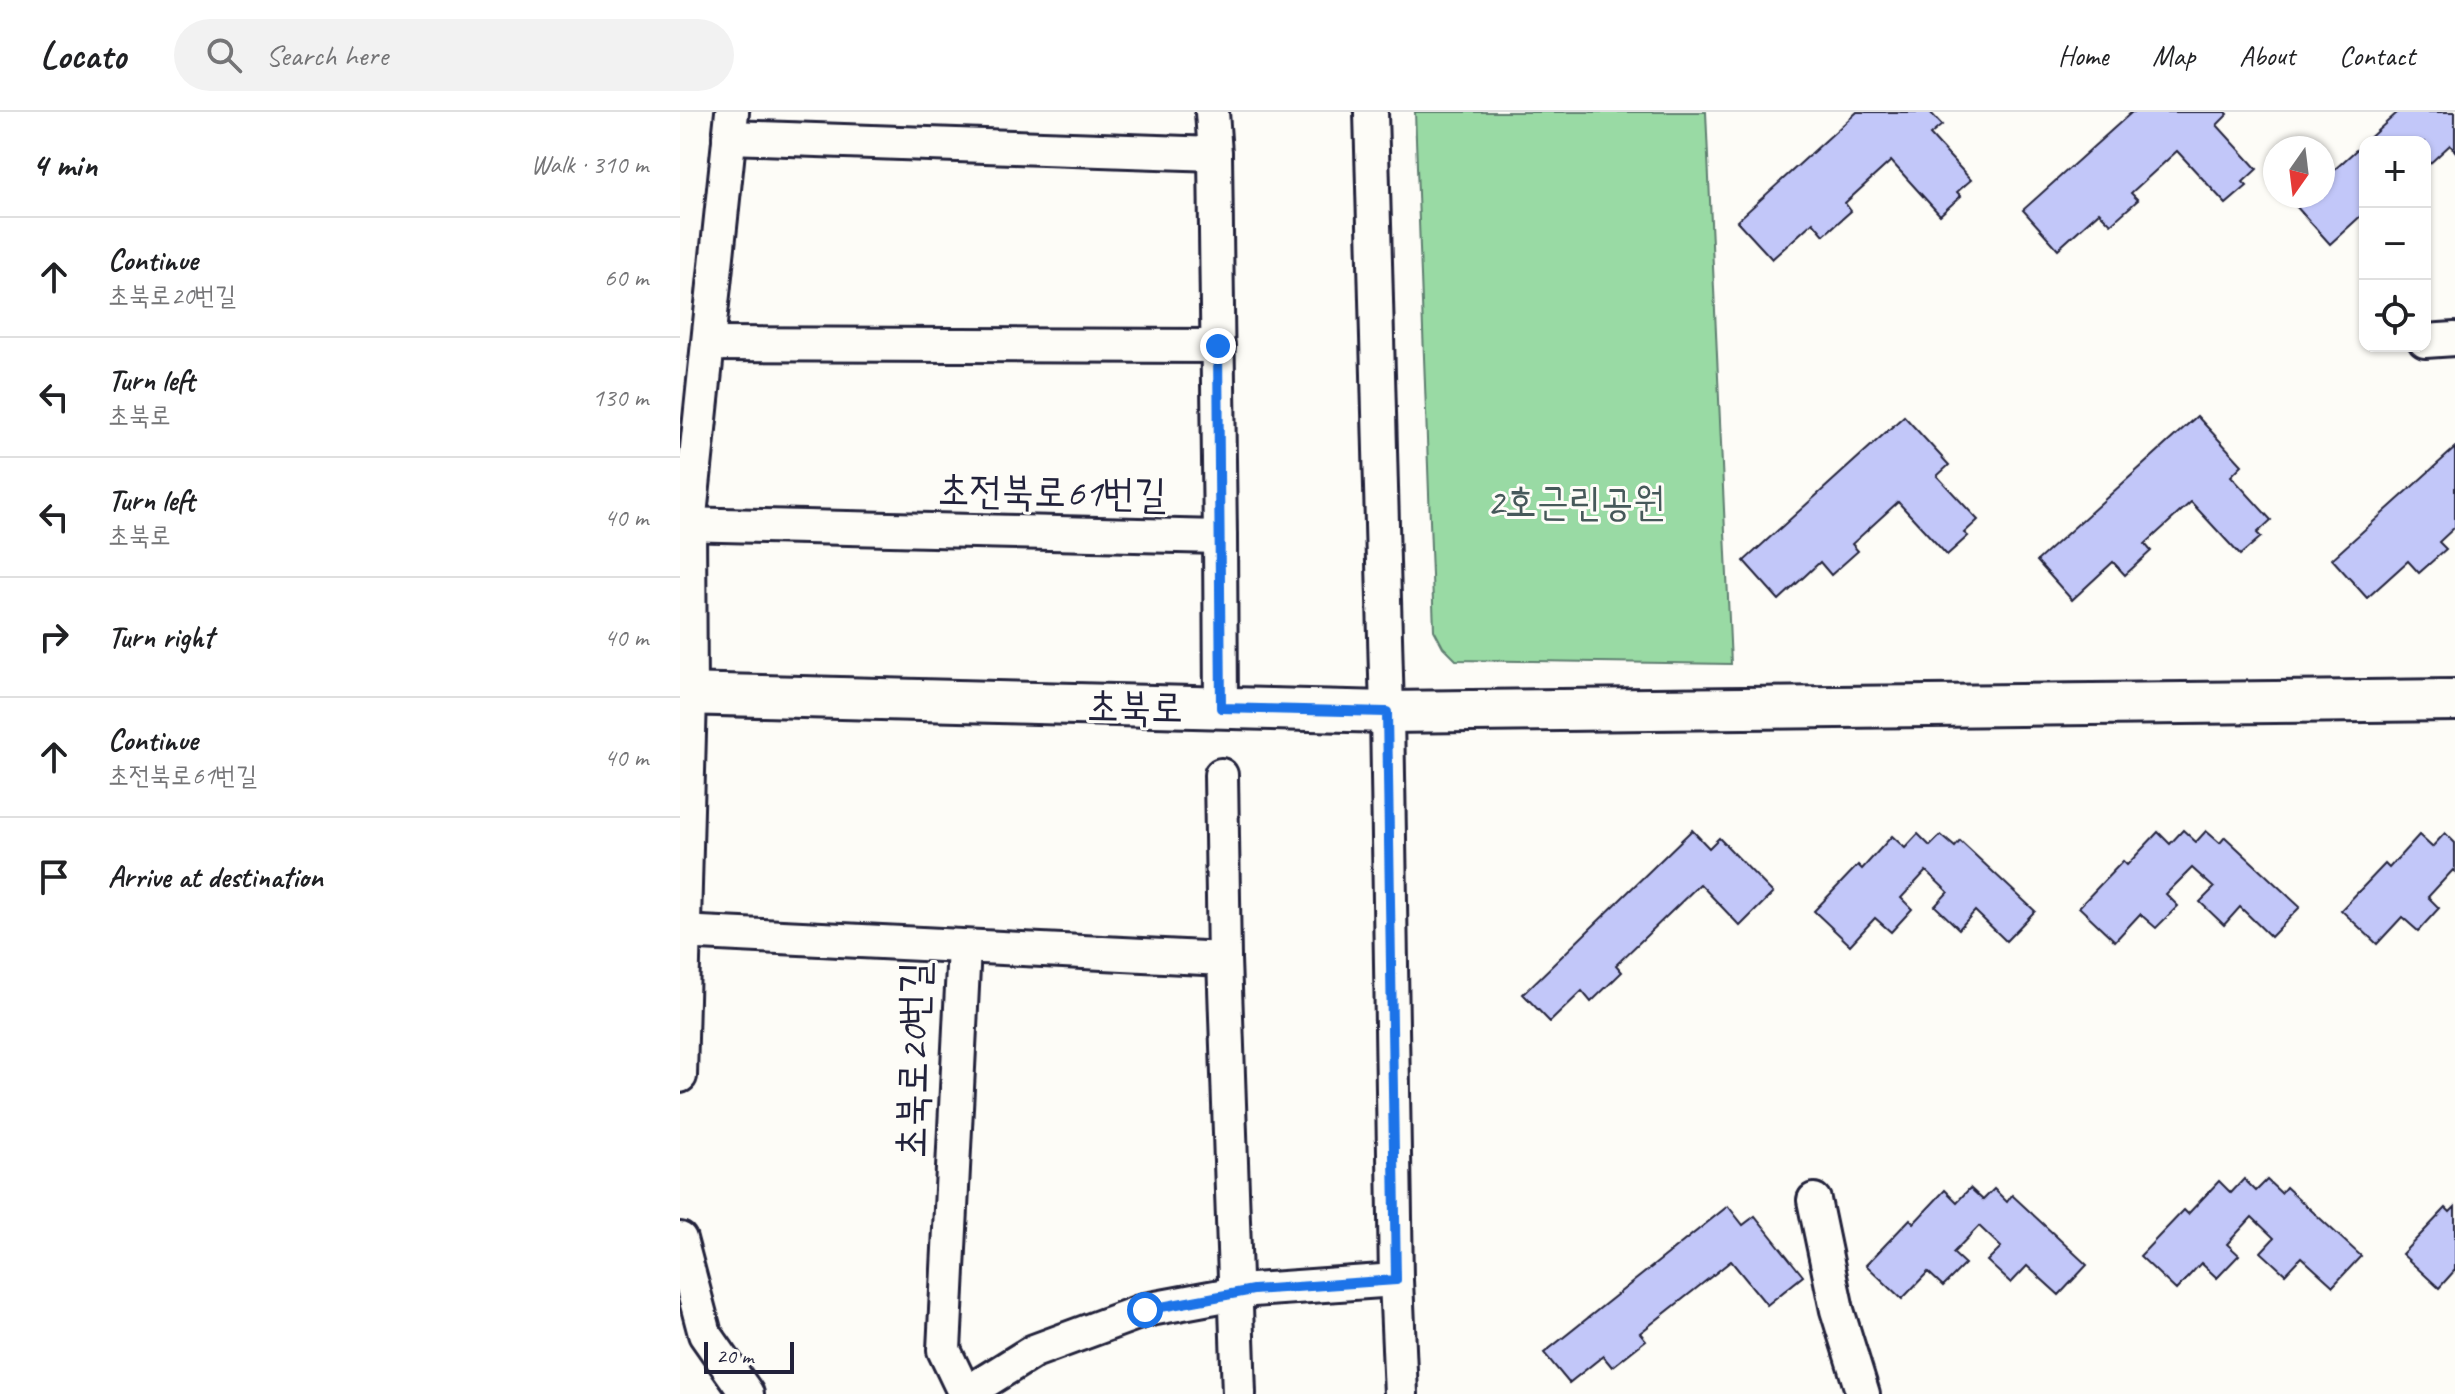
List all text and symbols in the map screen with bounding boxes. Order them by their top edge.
search box [174,19,734,91]
text: Locato [40,32,126,79]
icon: search [202,33,246,77]
text: Search here [266,36,388,74]
text: Home [2058,38,2108,73]
text: Map [2152,38,2195,73]
text: About [2239,38,2295,73]
text: Contact [2339,38,2415,73]
north arrow [2263,136,2335,208]
map controls [2359,136,2431,352]
button: + [2359,136,2431,208]
text: 4 min [32,143,97,186]
text: Walk · 310 m [531,148,648,181]
button: − [2359,208,2431,280]
text: Continue [108,241,198,279]
icon: ahead [32,255,76,299]
text: 60 m [604,261,648,294]
text: 초북로20번길 [108,279,236,312]
button: locate [2359,280,2431,352]
route end [1200,328,1236,364]
text: Turn left [108,361,195,399]
icon: left [32,375,76,419]
text: 130 m [592,381,648,414]
text: 초북로 [108,399,171,432]
street label: 초전북로61번길 [937,465,1167,519]
park label: 2호근린공원 [1487,477,1665,527]
text: Turn left [108,481,195,519]
icon: left [32,495,76,539]
text: 40 m [604,501,648,534]
text: 초북로 [108,519,171,552]
icon: right [32,615,76,659]
text: Turn right [108,618,213,656]
text: 40 m [604,621,648,654]
street label: 초북로 [1086,681,1184,733]
text: Continue [108,721,198,759]
icon: ahead [32,735,76,779]
text: 40 m [604,741,648,774]
text: 초전북로61번길 [108,759,257,792]
icon: arrive [32,855,76,899]
text: Arrive at destination [108,858,323,896]
street label: 초북로20번길 [886,961,940,1159]
route start [1127,1292,1163,1328]
scale bar [704,1338,794,1374]
text: 20 m [716,1342,753,1370]

